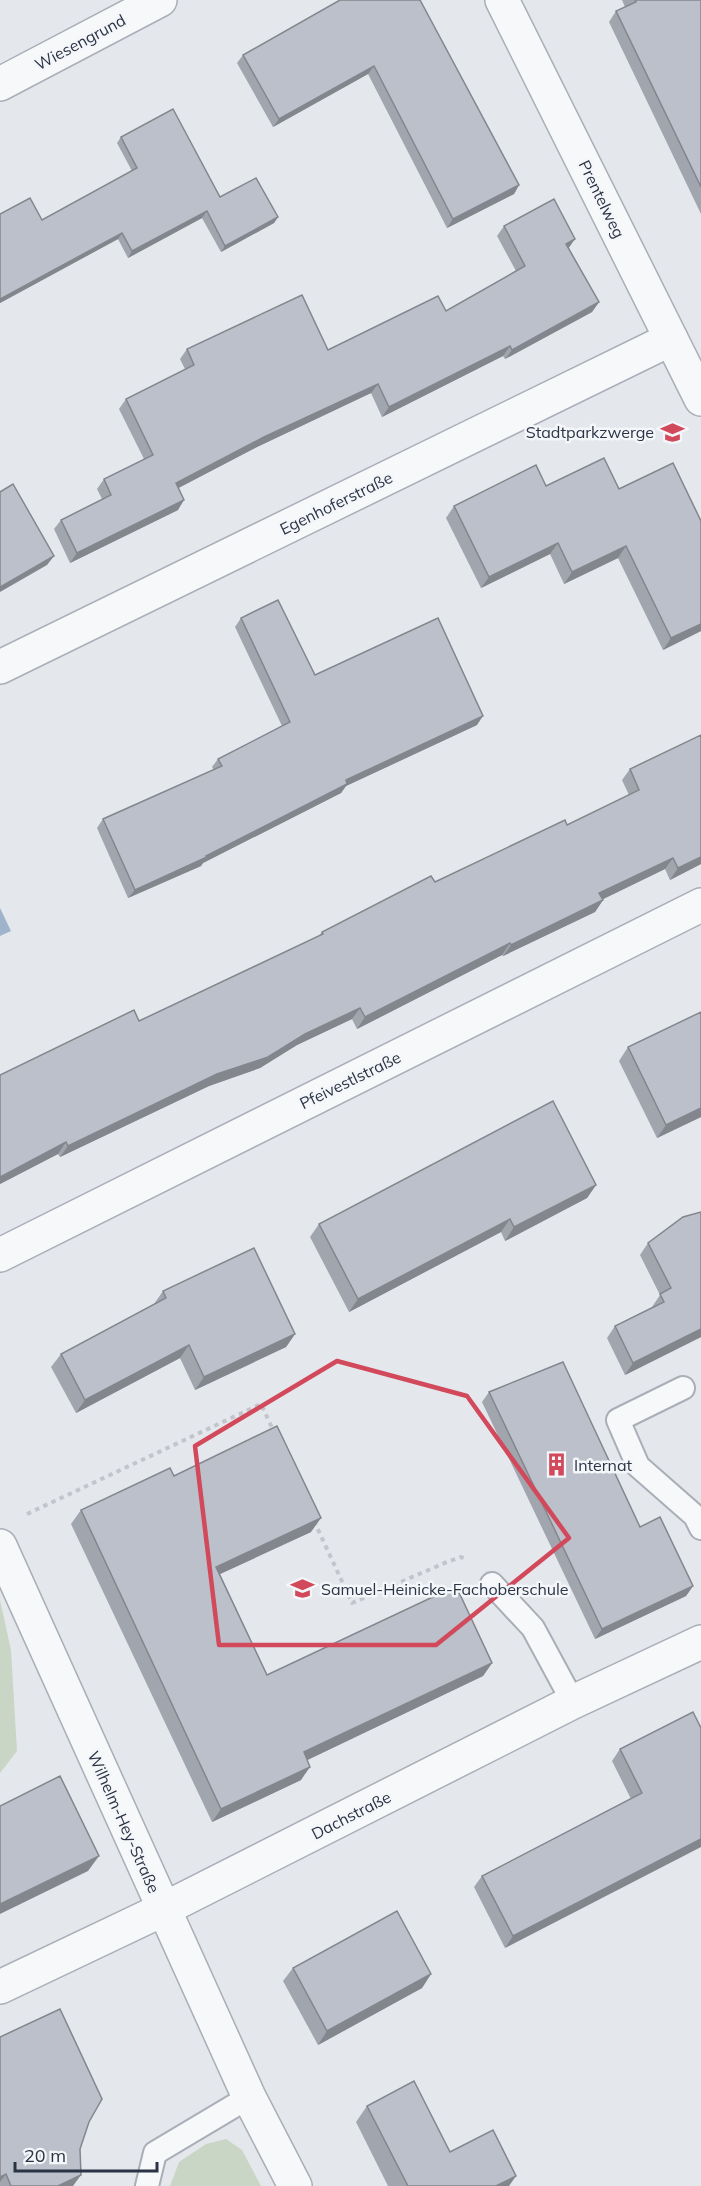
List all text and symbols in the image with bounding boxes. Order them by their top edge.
street label: Wiesengrund [31,10,129,74]
street label: Prentelweg [575,157,629,241]
school or university icon: Stadtparkzwerge [659,419,685,445]
place label: Stadtparkzwerge [526,422,654,442]
street label: Egenhoferstraße [276,467,396,539]
street label: Pfeivestlstraße [296,1047,404,1113]
building icon: Internat [543,1452,569,1478]
place label: Internat [574,1455,633,1475]
school or university icon: Samuel-Heinicke-Fachoberschule [290,1576,316,1602]
place label: Samuel-Heinicke-Fachoberschule [321,1579,569,1599]
street label: Wilhelm-Hey-Straße [84,1748,164,1896]
street label: Dachstraße [308,1786,394,1844]
scale bar [15,2135,158,2173]
text: 20 m [24,2144,66,2167]

